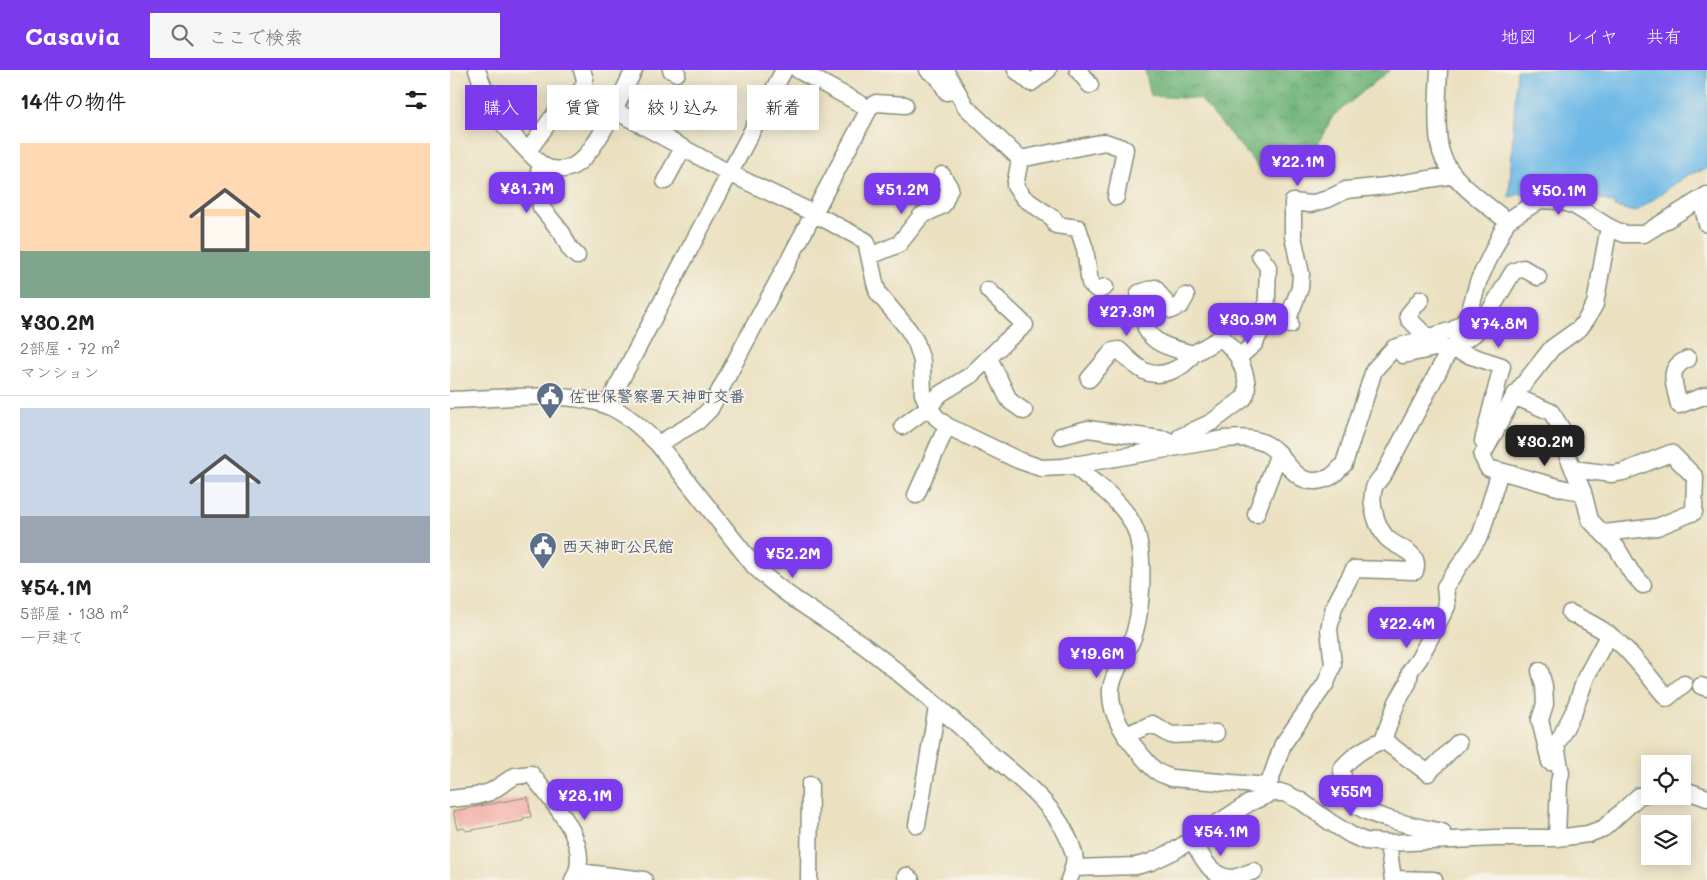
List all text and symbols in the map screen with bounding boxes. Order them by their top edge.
search box [150,13,500,58]
text: Casavia [25,20,120,51]
icon: search [168,21,196,49]
text: ここで検索 [208,24,303,49]
text: 地図 [1501,24,1537,48]
text: レイヤ [1565,24,1618,48]
text: 共有 [1646,24,1682,48]
chip: 購入 [465,85,537,130]
chip: 賃貸 [547,85,619,130]
chip: 絞り込み [629,85,737,130]
chip: 新着 [747,85,819,130]
icon: filters [402,86,430,114]
text: 14件の物件 [20,87,127,114]
pin: ¥22.1M [1257,144,1339,187]
text: ¥22.1M [1271,150,1325,171]
pin: ¥81.7M [486,172,568,214]
pin: ¥51.2M [861,172,943,215]
pin: ¥50.1M [1518,174,1600,216]
icon: home [180,175,270,265]
text: ¥81.7M [500,177,554,198]
text: ¥51.2M [875,178,929,199]
text: ¥50.1M [1531,179,1587,200]
pin: ¥27.3M [1086,294,1168,337]
text: ¥27.3M [1099,300,1155,321]
pin: ¥30.9M [1207,302,1289,345]
pin: ¥74.8M [1458,306,1540,349]
text: ¥30.2M [20,308,95,335]
text: ¥30.9M [1219,308,1277,329]
text: ¥74.8M [1470,312,1528,333]
text: 2部屋 · 72 m² [20,337,120,358]
text: マンション [20,361,99,382]
public building icon: 佐世保警察署天神町交番 [535,381,565,420]
place label: 佐世保警察署天神町交番 [569,385,745,406]
pin: ¥30.2M [1504,424,1586,467]
text: ¥30.2M [1516,430,1574,451]
icon: home [180,441,270,531]
public building icon: 西天神町公民館 [528,531,558,570]
place label: 西天神町公民館 [562,535,674,556]
pin: ¥52.2M [752,536,834,579]
text: ¥52.2M [765,542,821,563]
text: ¥54.1M [20,573,92,600]
text: 5部屋 · 138 m² [20,602,129,623]
pin: ¥22.4M [1366,606,1448,649]
text: ¥22.4M [1379,612,1435,633]
text: 一戸建て [20,626,84,647]
pin: ¥19.6M [1056,636,1138,679]
text: ¥19.6M [1070,642,1124,663]
map controls [1641,755,1691,865]
button: locate [1641,755,1691,805]
pin: ¥55M [1321,774,1381,817]
pin: ¥28.1M [544,778,626,821]
text: ¥55M [1330,780,1372,801]
text: ¥28.1M [558,784,612,805]
pin: ¥54.1M [1180,814,1262,857]
button: layers [1641,815,1691,865]
text: ¥54.1M [1194,820,1248,841]

